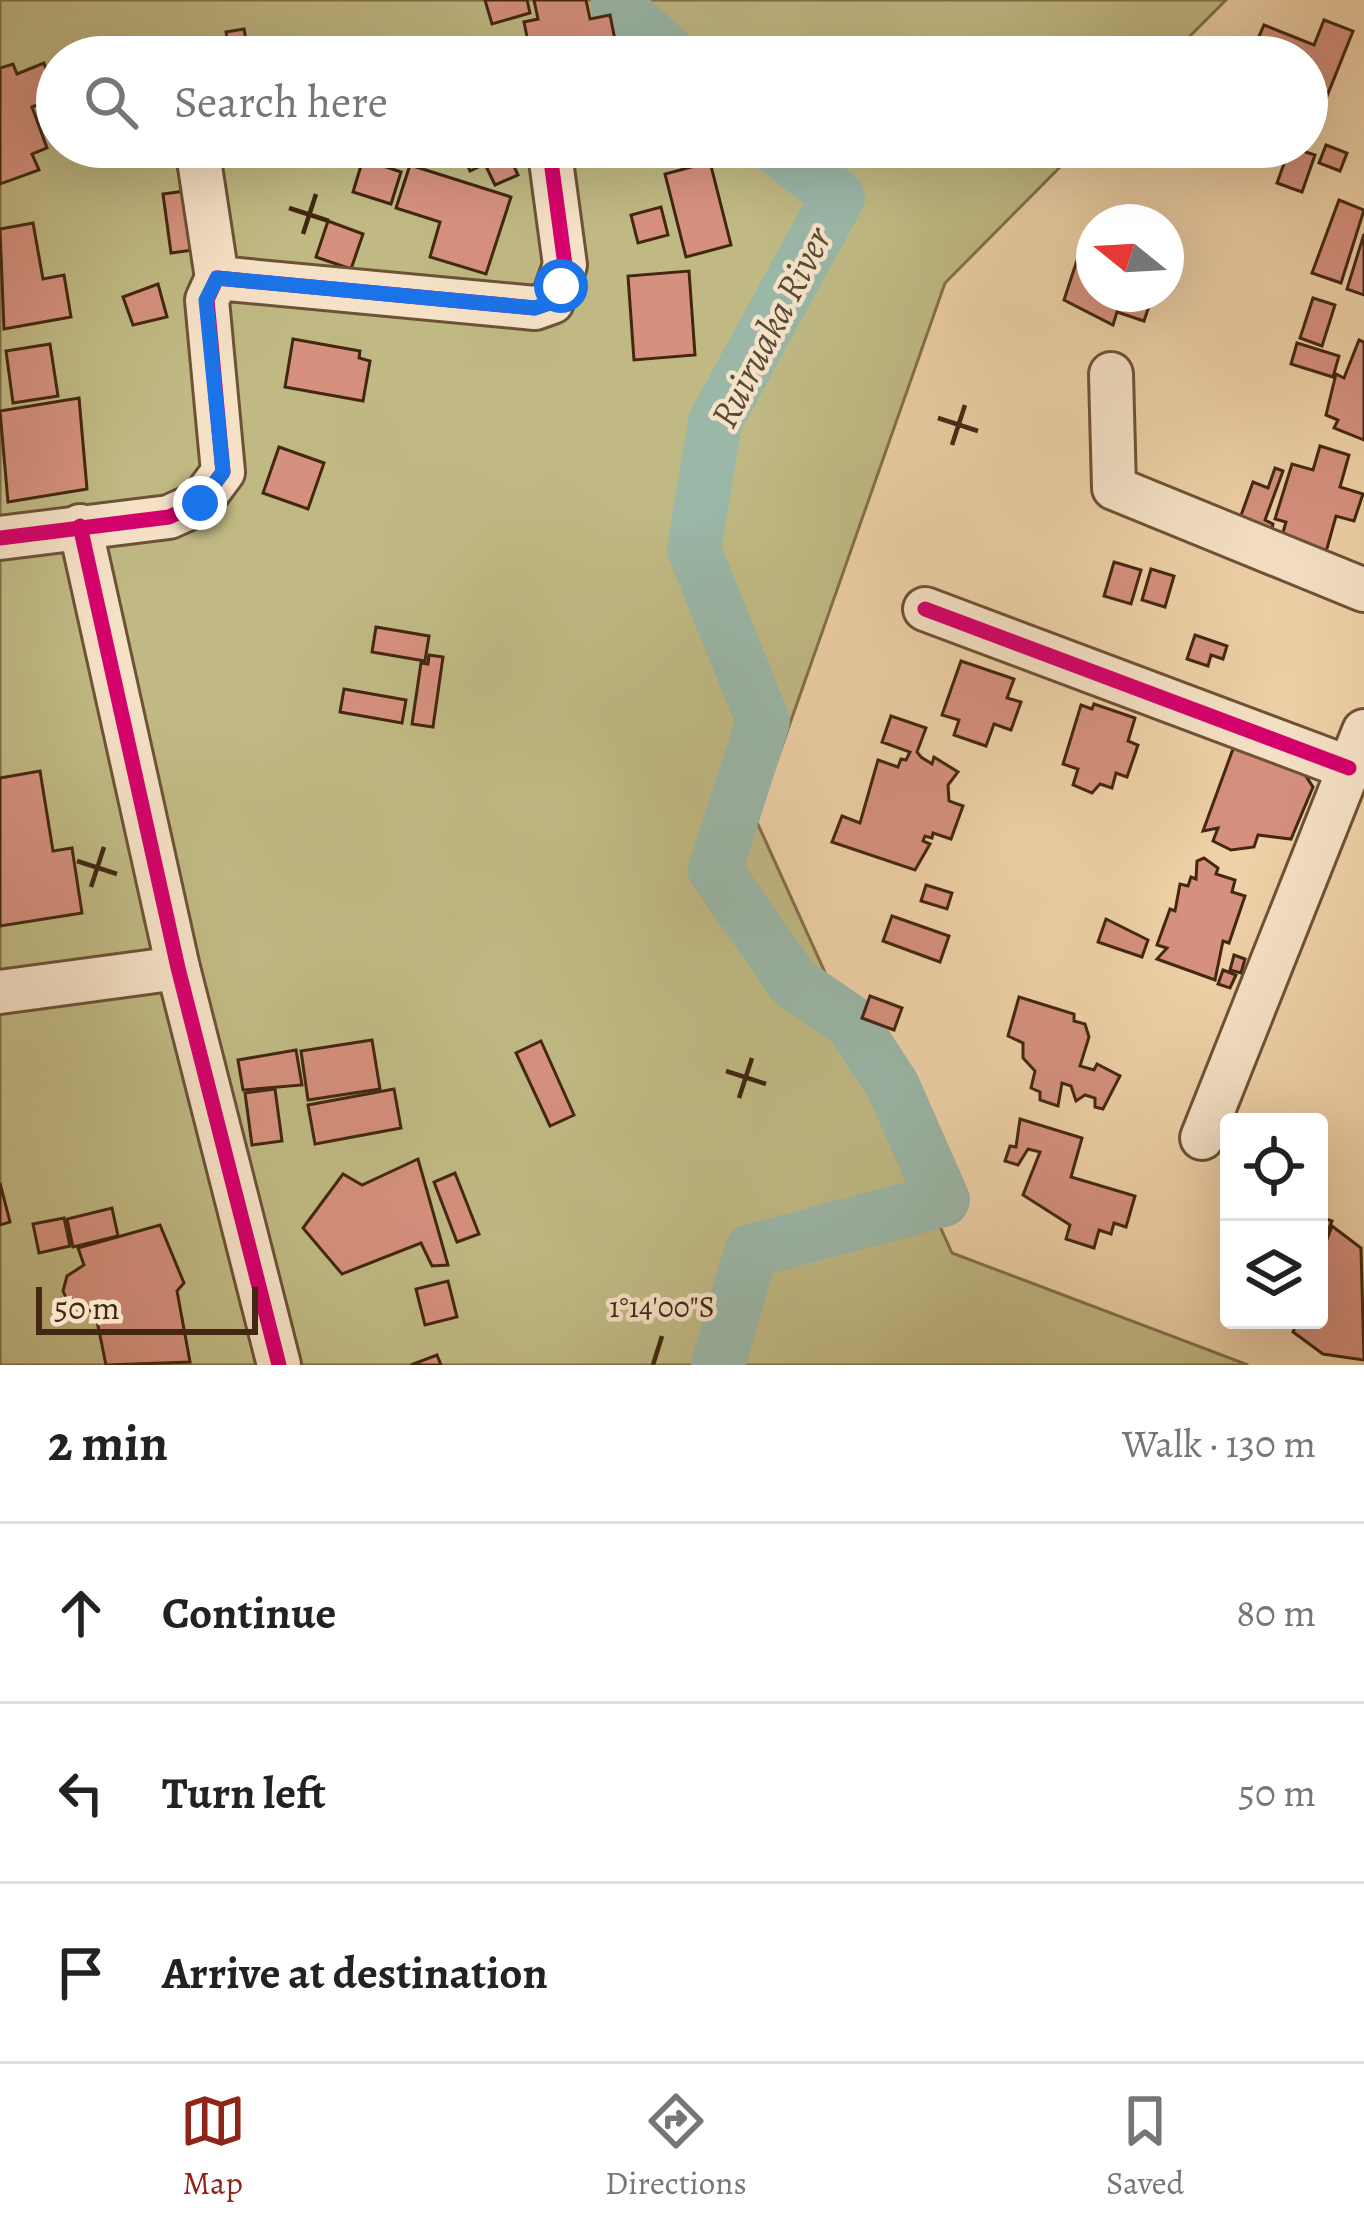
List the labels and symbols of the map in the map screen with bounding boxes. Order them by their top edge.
north arrow [1076,204,1184,312]
water label: Ruiruaka River [697,216,844,437]
route start [534,259,588,313]
route end [173,476,227,530]
scale bar [36,1281,258,1334]
text: 1°14'00"S [609,1287,715,1327]

